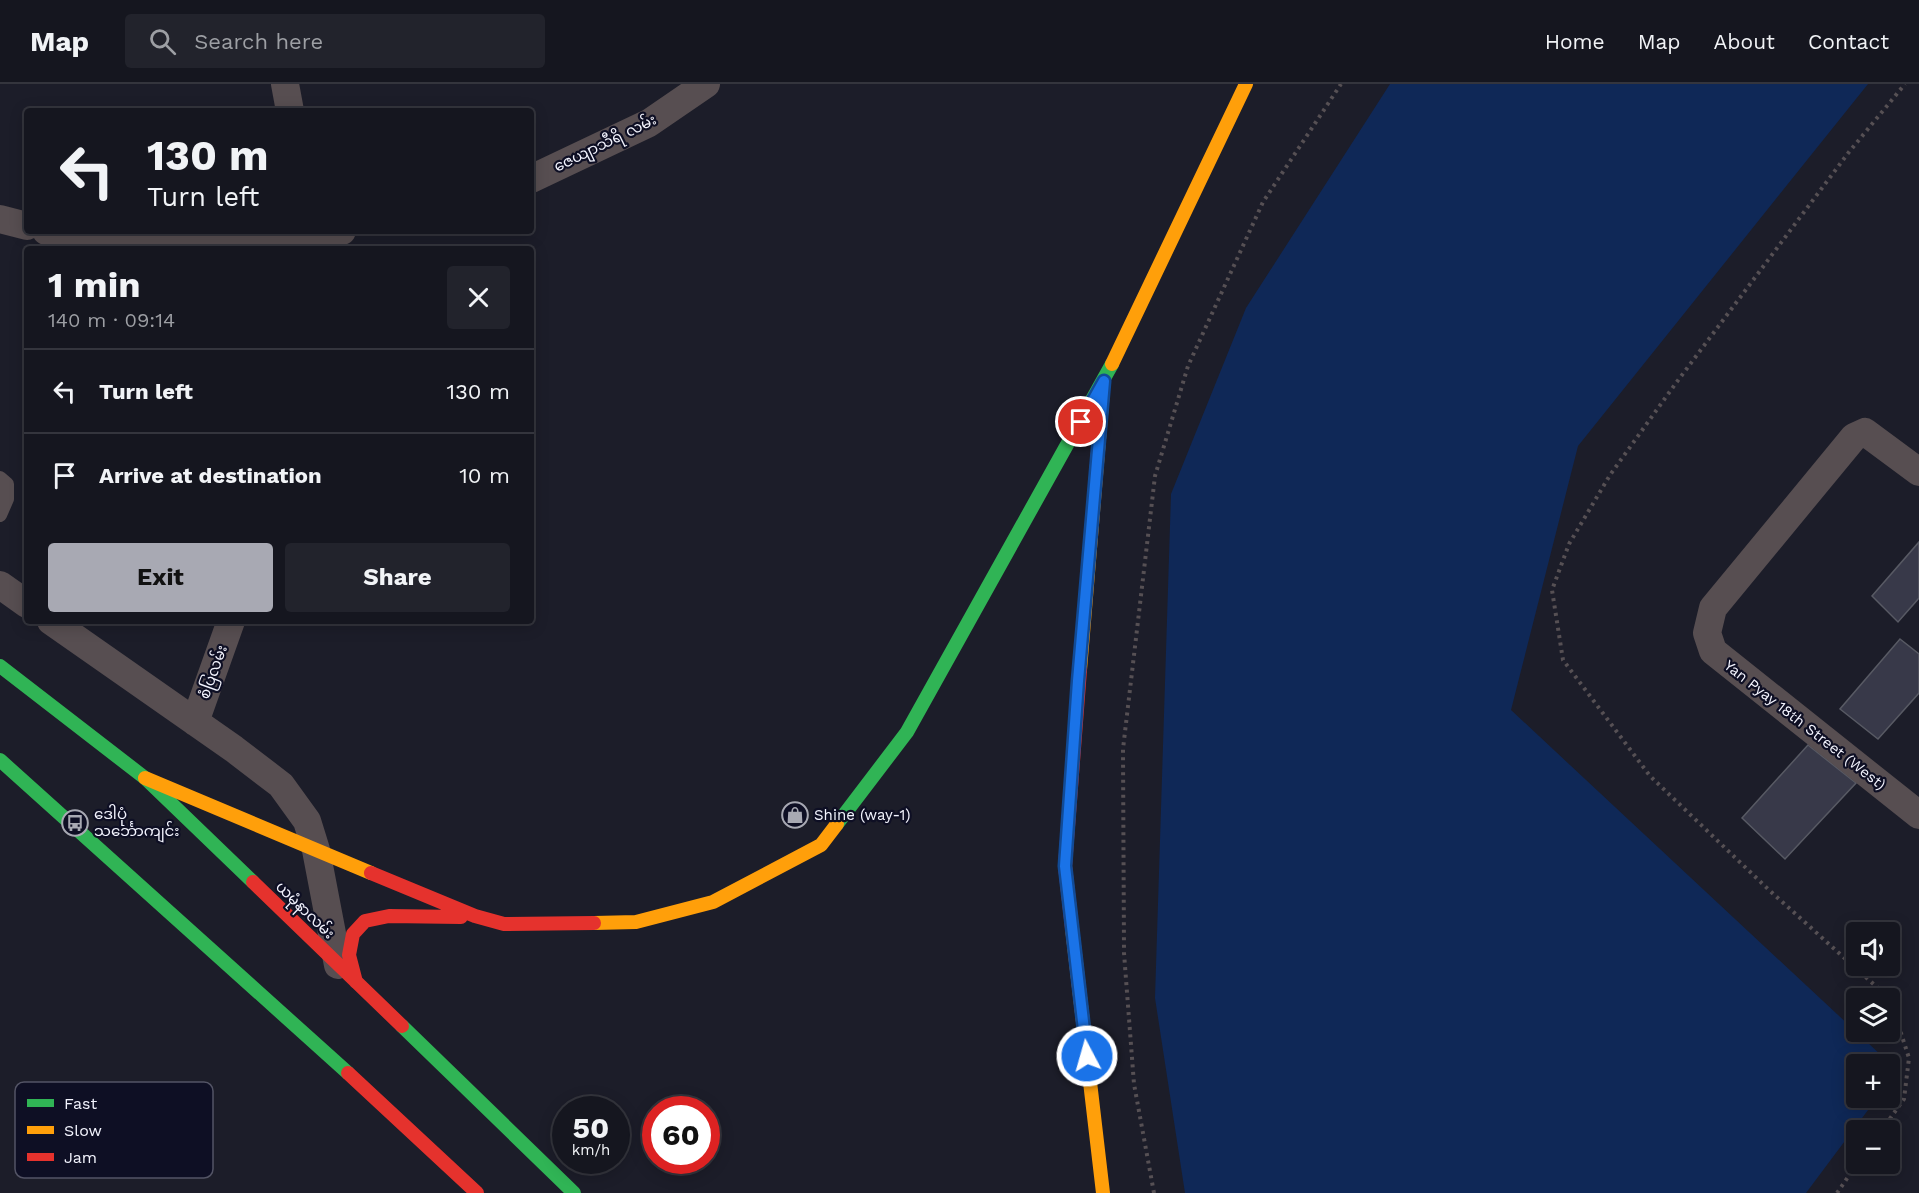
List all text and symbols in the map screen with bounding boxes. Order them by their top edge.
search box [125,14,545,68]
text: Map [30,25,89,58]
icon: search [146,25,179,58]
text: Search here [194,29,323,54]
text: Home [1545,29,1605,54]
text: Map [1638,29,1681,54]
text: About [1714,29,1775,54]
text: Contact [1808,29,1889,54]
street label: ဇေယျာသီရိ လမ်း [550,110,660,178]
text: 130 m [147,131,269,180]
icon: left [48,132,126,210]
text: Turn left [147,181,259,213]
text: 1 min [48,264,140,306]
button: close [447,266,510,329]
text: 140 m · 09:14 [48,308,175,332]
icon: left [48,375,81,408]
text: Turn left [99,379,193,404]
text: 130 m [446,379,510,404]
pin [1055,396,1106,447]
icon: arrive [1064,405,1097,438]
icon: arrive [48,459,81,492]
text: Arrive at destination [99,463,322,488]
text: 10 m [459,463,510,488]
button: Exit [48,543,273,612]
button: Share [285,543,510,612]
street label: စံပြလမ်း [194,642,234,702]
street label: Yan Pyay 18th Street (West) [1721,656,1889,794]
shop icon: Shine (way-1) [780,800,810,830]
place label: ဒေါပုံ သင်္ဘောကျင်း [94,804,180,843]
place label: Shine (way-1) [814,806,911,824]
bus stop icon: ဒေါပုံ သင်္ဘောကျင်း [60,808,90,838]
street label: ယမုံနာလမ်း [270,877,339,945]
map controls [1846,922,1900,1174]
button: sound [1846,922,1900,976]
button: layers [1846,988,1900,1042]
position arrow [1055,1024,1119,1088]
button: + [1846,1054,1900,1108]
legend [15,1082,213,1178]
text: Fast [64,1094,97,1113]
speed limit sign: 60 [642,1096,720,1174]
text: 50 [573,1110,609,1145]
button: − [1846,1120,1900,1174]
text: Slow [64,1121,102,1140]
text: km/h [572,1141,610,1159]
text: Jam [64,1148,97,1167]

